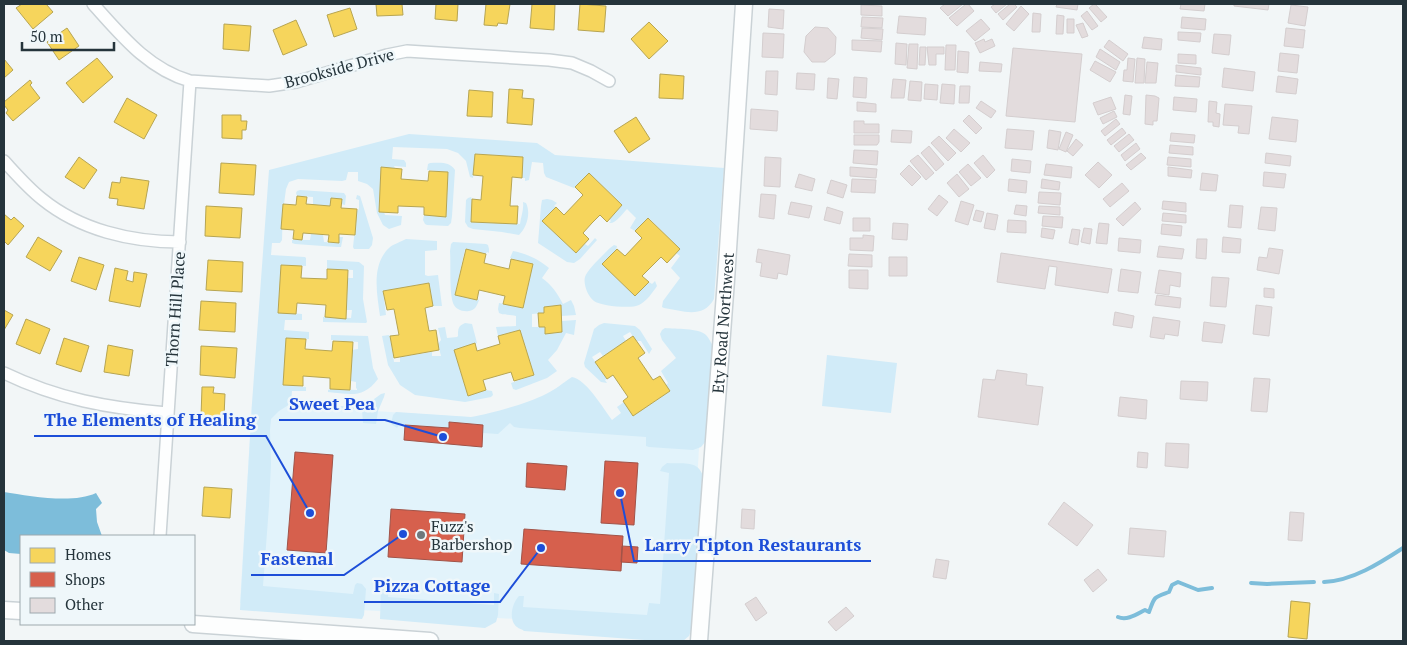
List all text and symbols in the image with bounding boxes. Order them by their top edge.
scale bar [22,20,115,52]
text: 50 m [30,26,63,46]
street label: Brookside Drive [282,43,396,93]
street label: Thorn Hill Place [160,251,190,367]
street label: Ety Road Northwest [707,252,739,394]
callout: Sweet Pea [279,387,385,420]
text: Sweet Pea [289,391,375,415]
callout: The Elements of Healing [34,403,266,436]
text: The Elements of Healing [44,407,257,431]
place label: Fuzz's Barbershop [431,515,512,555]
callout: Larry Tipton Restaurants [634,528,871,561]
marker: Fuzz's Barbershop [415,529,427,541]
text: Larry Tipton Restaurants [645,532,861,556]
legend [20,535,195,625]
callout: Fastenal [251,542,344,575]
text: Homes [65,544,111,564]
text: Fastenal [261,546,333,570]
text: Shops [65,569,105,589]
callout: Pizza Cottage [364,569,500,602]
text: Pizza Cottage [374,573,491,597]
text: Other [65,594,104,614]

